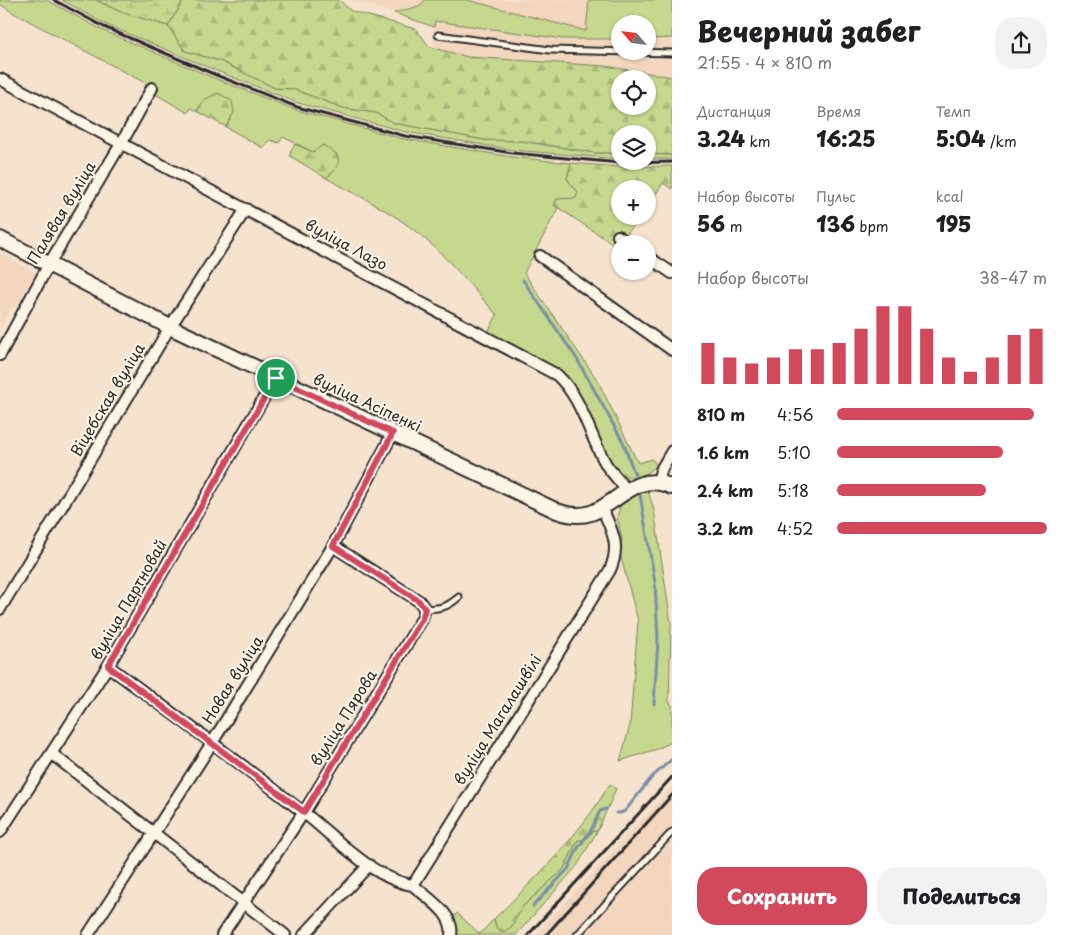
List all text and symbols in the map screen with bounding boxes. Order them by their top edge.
text: Вечерний забег [697,9,920,52]
north arrow [611,15,656,60]
map controls [611,15,656,280]
button: share [995,17,1047,69]
text: 21:55 · 4 × 810 m [697,50,832,74]
button: locate [611,70,656,115]
text: Дистанция [697,101,771,122]
text: Время [816,101,861,122]
text: Темп [936,101,971,122]
text: 3.24 [697,122,745,154]
text: 16:25 [816,122,876,154]
text: 5:04 [936,122,985,154]
button: layers [611,125,656,170]
text: km [745,131,771,152]
text: /km [985,131,1017,152]
street label: Палявая вуліца [21,156,101,268]
button: + [611,180,656,225]
text: Набор высоты [697,186,795,207]
text: Пульс [816,186,856,207]
text: kcal [936,186,964,207]
text: 56 [697,207,725,239]
text: 136 [816,207,855,239]
text: 195 [936,207,972,239]
street label: вуліца Лазо [301,212,392,275]
text: m [725,216,742,237]
text: bpm [855,216,889,237]
button: − [611,235,656,280]
text: Набор высоты [697,265,809,289]
text: 38–47 m [979,265,1047,289]
street label: Віцебская вуліца [64,337,150,460]
pin [255,357,297,399]
icon: arrive [262,364,290,392]
street label: вуліца Асіпенкі [310,366,426,437]
text: 810 m [697,402,745,426]
text: 4:56 [777,402,814,426]
text: 1.6 km [697,440,749,464]
text: 5:10 [777,440,811,464]
text: 2.4 km [697,478,753,502]
text: 5:18 [777,478,809,502]
text: 3.2 km [697,516,754,540]
text: 4:52 [777,516,813,540]
street label: вуліца Партновай [84,535,172,664]
street label: Новая вуліца [195,630,268,728]
street label: вуліца Магалашвілі [447,650,546,789]
street label: вуліца Пярова [304,664,382,770]
button: Сохранить [697,867,867,925]
button: Поделиться [877,867,1047,925]

